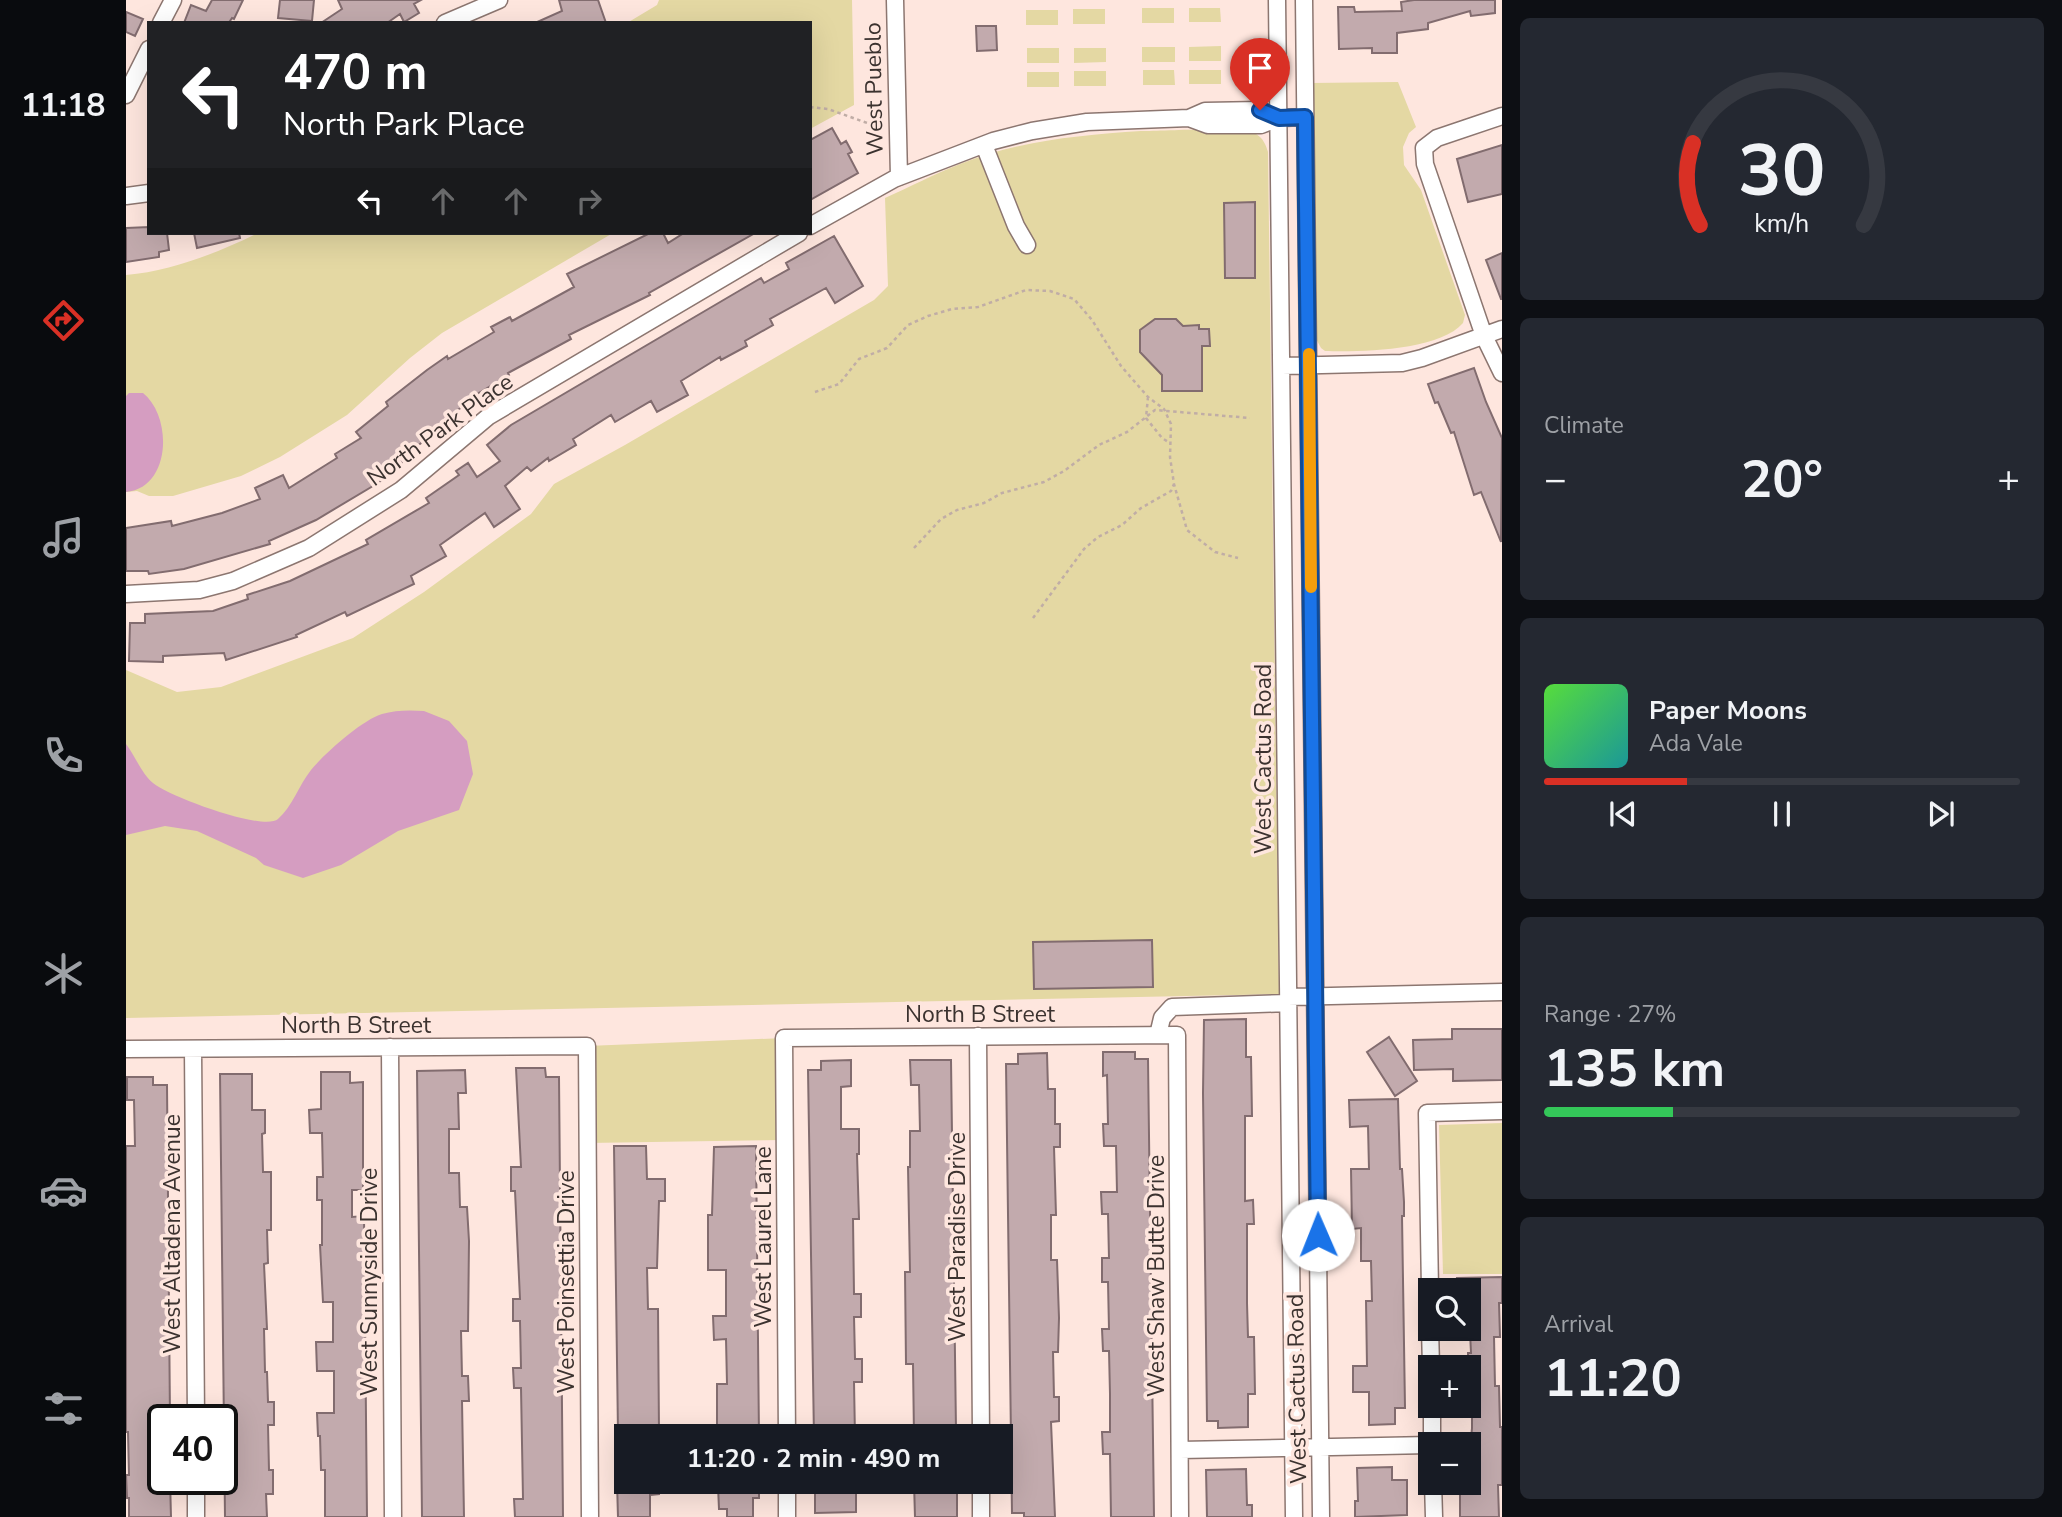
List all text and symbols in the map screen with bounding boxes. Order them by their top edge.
street label: West Pueblo [857,22,891,156]
pin [1230,38,1290,110]
text: 470 m [283,39,427,106]
icon: left [168,49,259,140]
icon: arrive [1241,49,1279,87]
text: 11:18 [21,84,105,127]
text: North Park Place [283,103,525,146]
text: 30 [1738,121,1826,221]
icon: left [351,182,389,220]
icon: ahead [424,182,462,220]
icon: ahead [497,182,535,220]
icon: right [570,182,608,220]
text: km/h [1754,207,1810,241]
icon: directions [39,296,88,345]
street label: North Park Place [361,366,519,494]
text: Climate [1544,410,1624,441]
text: 20° [1741,444,1823,515]
text: − [1544,454,1567,505]
text: + [1997,454,2020,505]
icon: music [39,513,88,562]
street label: West Cactus Road [1248,664,1279,854]
text: Paper Moons [1649,693,1807,728]
text: Ada Vale [1649,728,1743,759]
icon: phone [39,731,88,780]
icon: previous [1604,795,1642,833]
icon: pause [1763,795,1801,833]
icon: next [1922,795,1960,833]
icon: climate [39,949,88,998]
street label: North B Street [905,999,1056,1030]
text: Range · 27% [1544,999,1676,1030]
street label: North B Street [281,1010,432,1041]
text: 135 km [1544,1033,1725,1104]
street label: West Altadena Avenue [157,1114,188,1354]
street label: West Paradise Drive [942,1132,973,1342]
street label: West Laurel Lane [748,1146,779,1328]
street label: West Shaw Butte Drive [1141,1155,1172,1397]
icon: car [39,1166,88,1215]
street label: West Sunnyside Drive [354,1168,385,1396]
street label: West Poinsettia Drive [551,1170,582,1394]
position arrow [1281,1198,1355,1272]
map controls [1418,1278,1481,1495]
button: search [1418,1278,1481,1341]
street label: West Cactus Road [1280,1293,1314,1485]
text: Arrival [1544,1309,1613,1340]
text: 11:20 [1544,1343,1682,1414]
button: + [1418,1355,1481,1418]
icon: filters [39,1384,88,1433]
speed limit sign: 40 [147,1404,238,1495]
button: − [1418,1432,1481,1495]
text: 11:20 · 2 min · 490 m [687,1441,940,1476]

